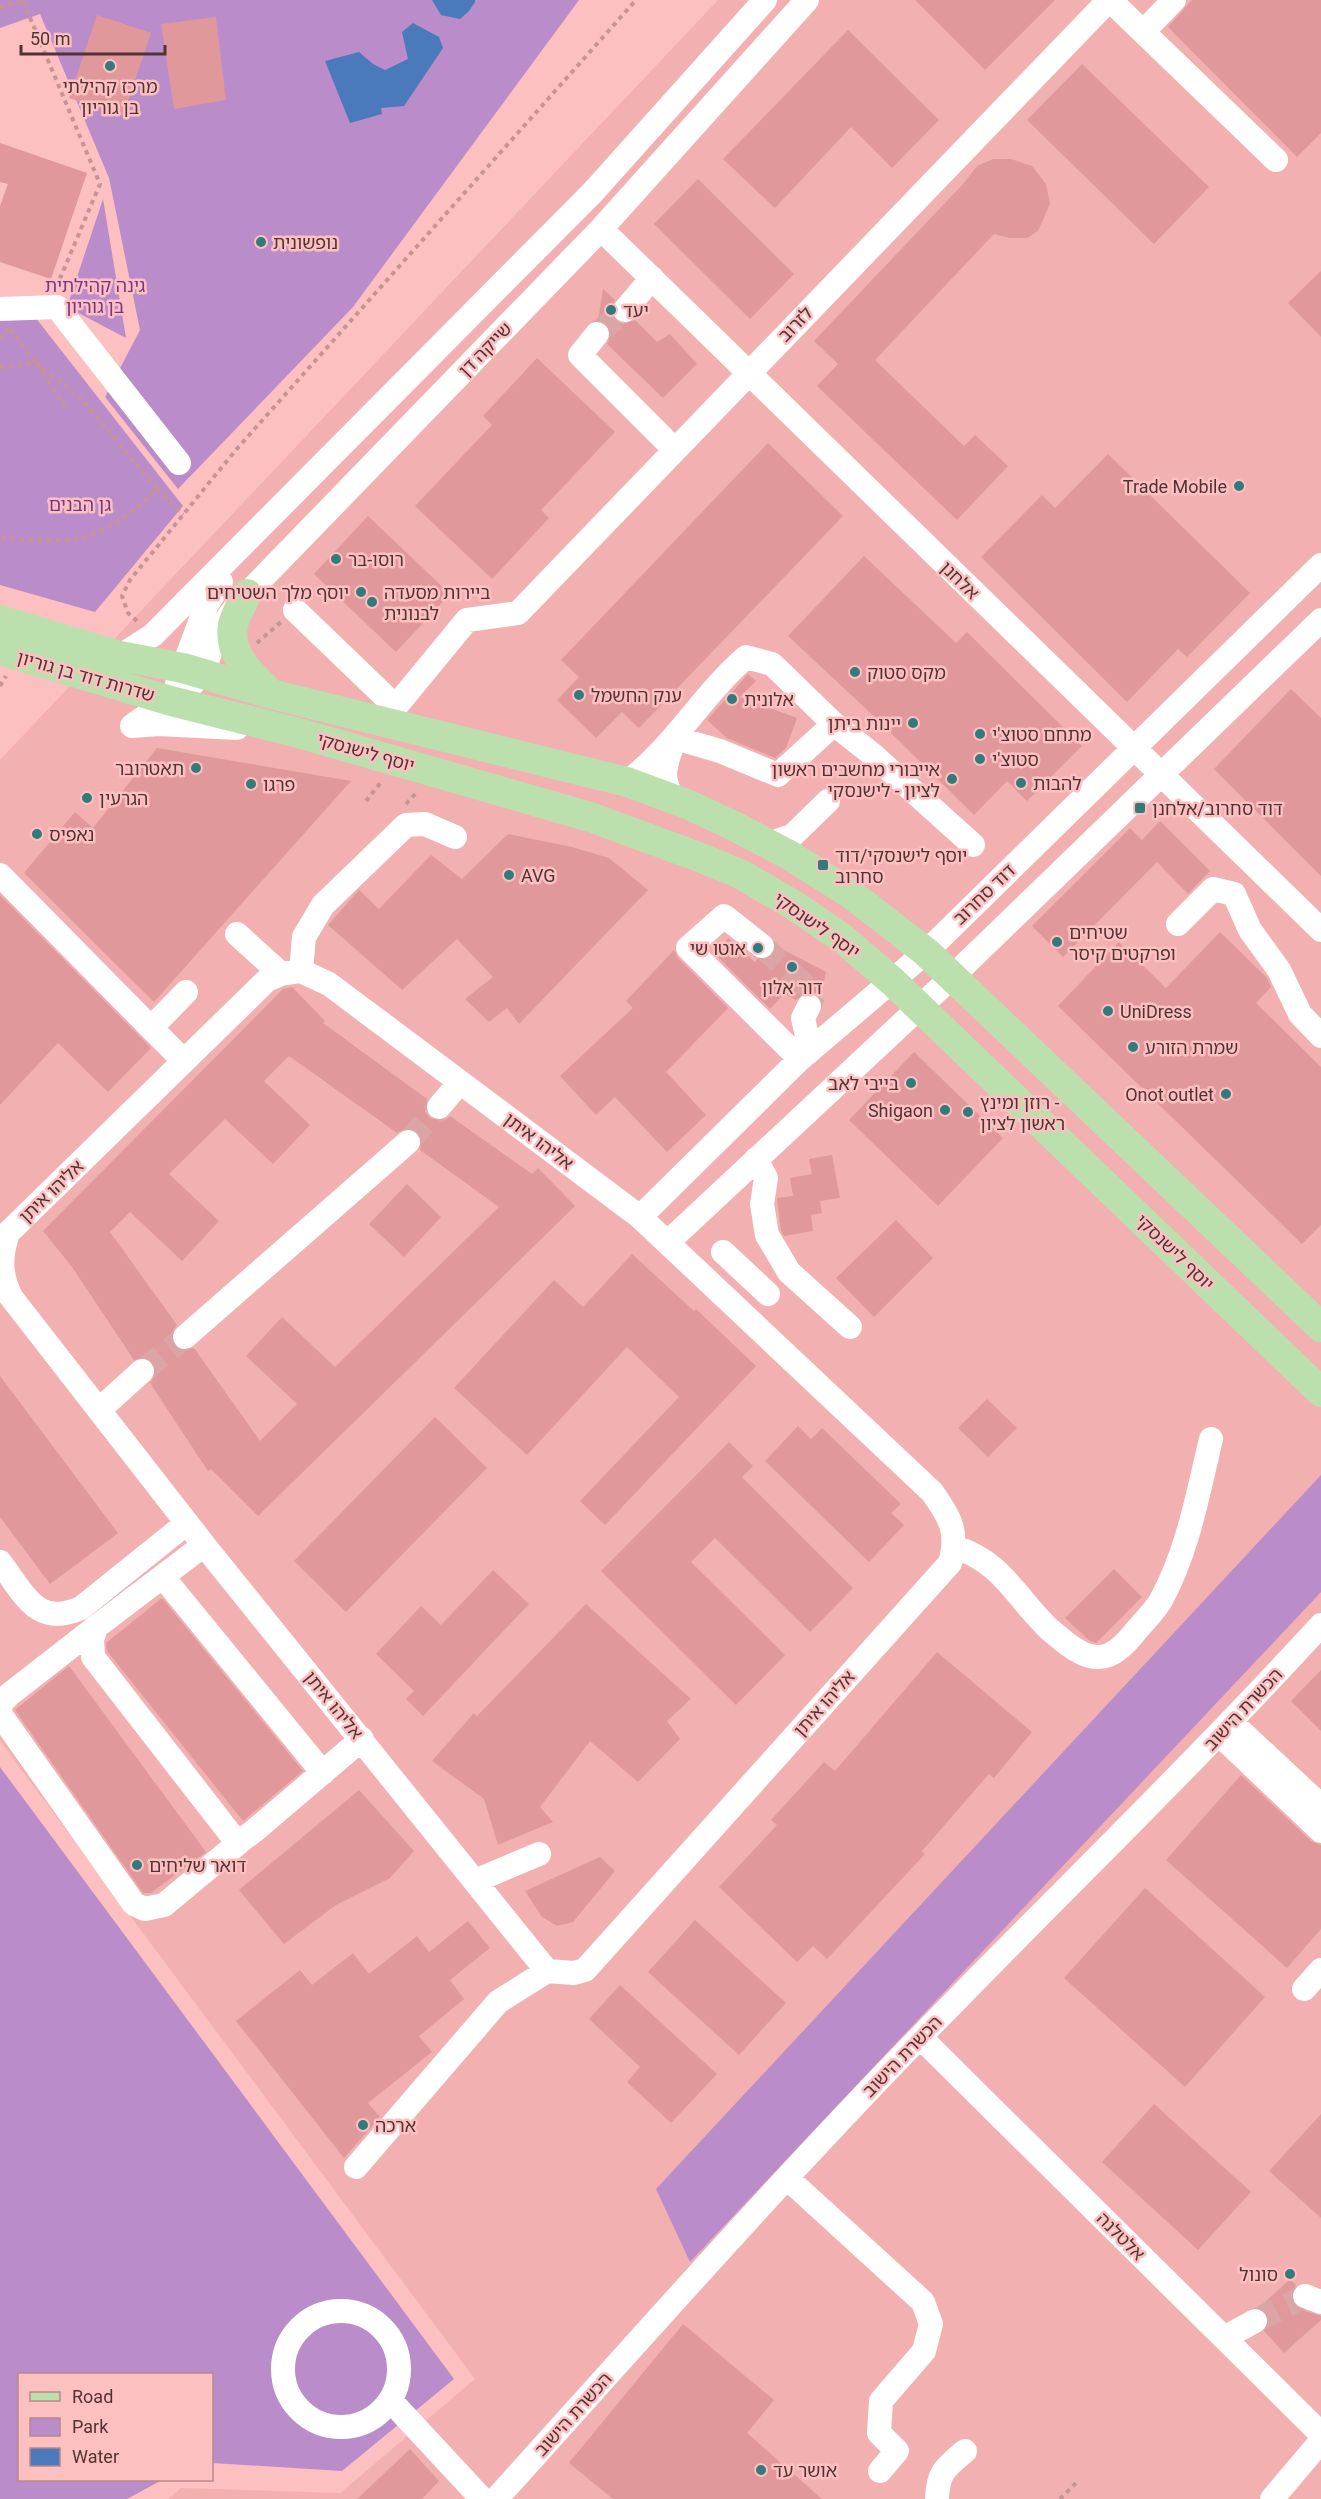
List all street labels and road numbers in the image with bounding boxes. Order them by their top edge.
street label: לזרוב [773,302,817,346]
street label: שייקה דן [454,318,516,380]
street label: אלחנן [936,557,984,603]
street label: שדרות דוד בן גוריון [15,646,157,706]
street label: יוסף לישנסקי [315,728,417,776]
street label: דוד סחרוב [949,859,1019,929]
street label: יוסף לישנסקי [770,888,864,962]
street label: אליהו איתן [500,1108,578,1174]
street label: אליהו איתן [15,1155,87,1227]
street label: יוסף לישנסקי [1132,1210,1218,1294]
street label: הכשרת הישוב [1200,1664,1286,1754]
street label: אליהו איתן [789,1666,859,1740]
street label: אליהו איתן [300,1667,368,1743]
street label: הכשרת הישוב [858,2011,946,2101]
street label: אלטלנה [1093,2208,1149,2264]
street label: הכשרת הישוב [530,2368,616,2460]

